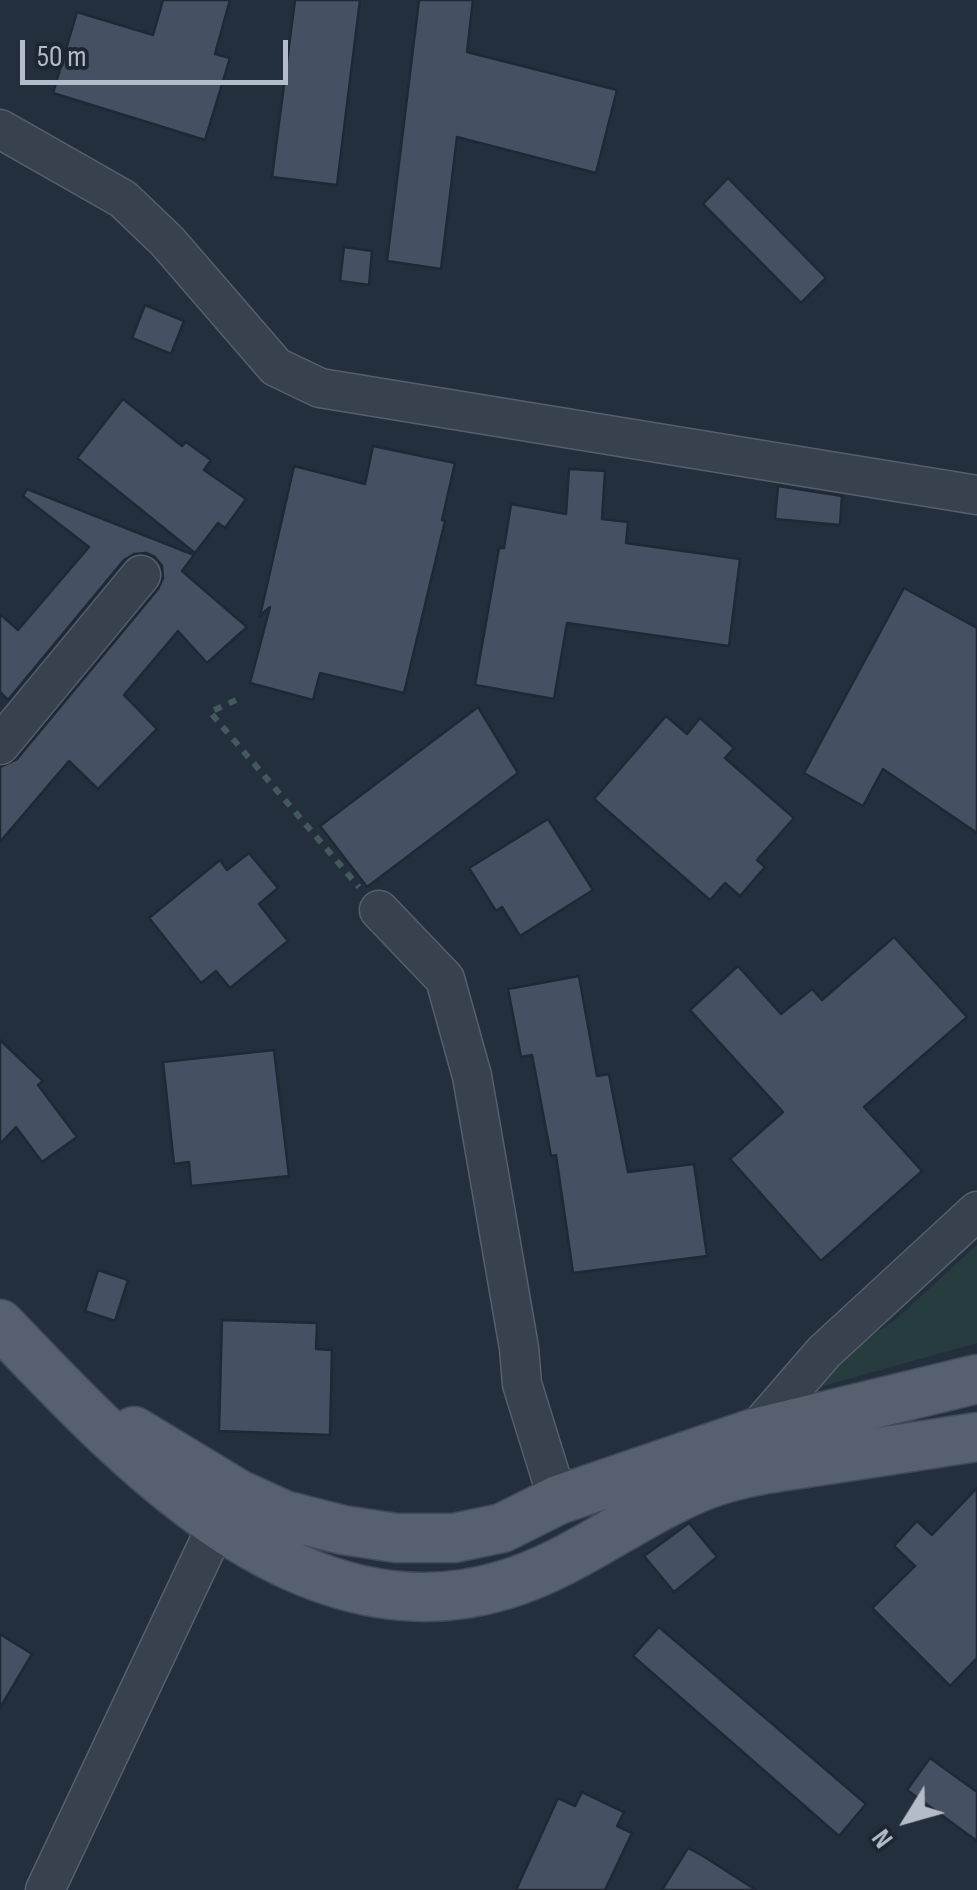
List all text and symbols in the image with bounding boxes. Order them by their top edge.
scale bar [25,20,292,82]
text: 50 m [37,39,86,75]
north arrow [857,1770,957,1870]
text: N [865,1822,900,1854]

